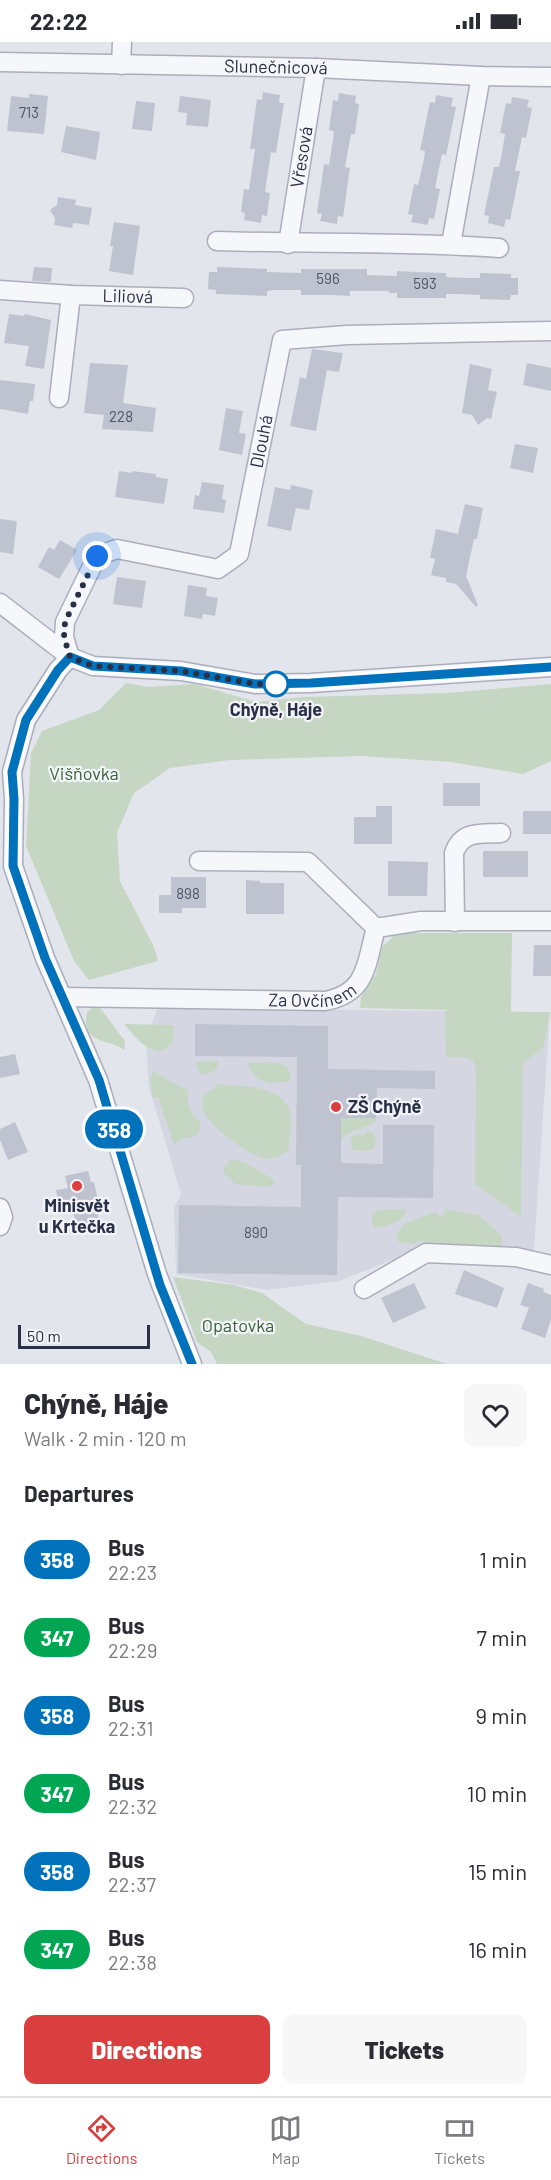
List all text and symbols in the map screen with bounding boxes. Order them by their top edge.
text: 22:22 [30,8,87,34]
street label: Slunečnicová [224,54,328,79]
house number: 713 [19,103,39,121]
street label: Vřesová [285,125,317,189]
house number: 596 [316,269,340,287]
house number: 593 [413,274,437,292]
street label: Liliová [102,284,153,307]
house number: 228 [109,407,133,425]
street label: Dlouhá [245,413,277,470]
your location [82,541,112,571]
marker: Chýně, Háje [263,671,289,697]
place label: Chýně, Háje [230,698,322,720]
park label: Višňovka [49,762,119,784]
house number: 898 [176,884,200,902]
street label: Za Ovčínem [268,978,360,1011]
place label: ZŠ Chýně [348,1095,422,1117]
marker: ZŠ Chýně [329,1100,343,1114]
line badge: 358 [80,1110,148,1148]
text: 358 [97,1117,131,1142]
marker: Minisvět u Krtečka [70,1179,84,1193]
place label: Minisvět u Krtečka [39,1194,115,1237]
house number: 890 [244,1223,268,1241]
park label: Opatovka [202,1314,274,1336]
scale bar [18,1322,150,1350]
text: 50 m [27,1326,61,1345]
button: heart [464,1384,527,1447]
text: Chýně, Háje [24,1386,168,1420]
text: Walk · 2 min · 120 m [24,1426,187,1450]
text: Departures [24,1480,134,1506]
text: Bus [108,1534,145,1560]
text: 1 min [479,1546,527,1572]
text: 358 [40,1547,74,1572]
text: 22:23 [108,1560,157,1584]
text: Bus [108,1612,145,1638]
text: 7 min [477,1624,527,1650]
text: 347 [41,1625,73,1650]
text: 22:29 [108,1638,157,1662]
text: Bus [108,1690,145,1716]
text: 9 min [475,1702,527,1728]
text: 358 [40,1703,74,1728]
text: 22:31 [108,1716,153,1740]
text: Bus [108,1768,145,1794]
text: 10 min [467,1780,527,1806]
text: 347 [41,1781,73,1806]
text: 22:32 [108,1794,157,1818]
text: Bus [108,1846,145,1872]
text: 15 min [468,1858,527,1884]
text: 358 [40,1859,74,1884]
text: 22:37 [108,1872,156,1896]
text: Bus [108,1924,145,1950]
text: 16 min [468,1936,527,1962]
text: 347 [41,1937,73,1962]
text: 22:38 [108,1950,157,1974]
button: Directions [24,2015,270,2084]
button: Tickets [282,2015,527,2084]
tab: Directions [66,2112,137,2167]
tab: Map [269,2112,302,2167]
tab: Tickets [434,2112,485,2167]

